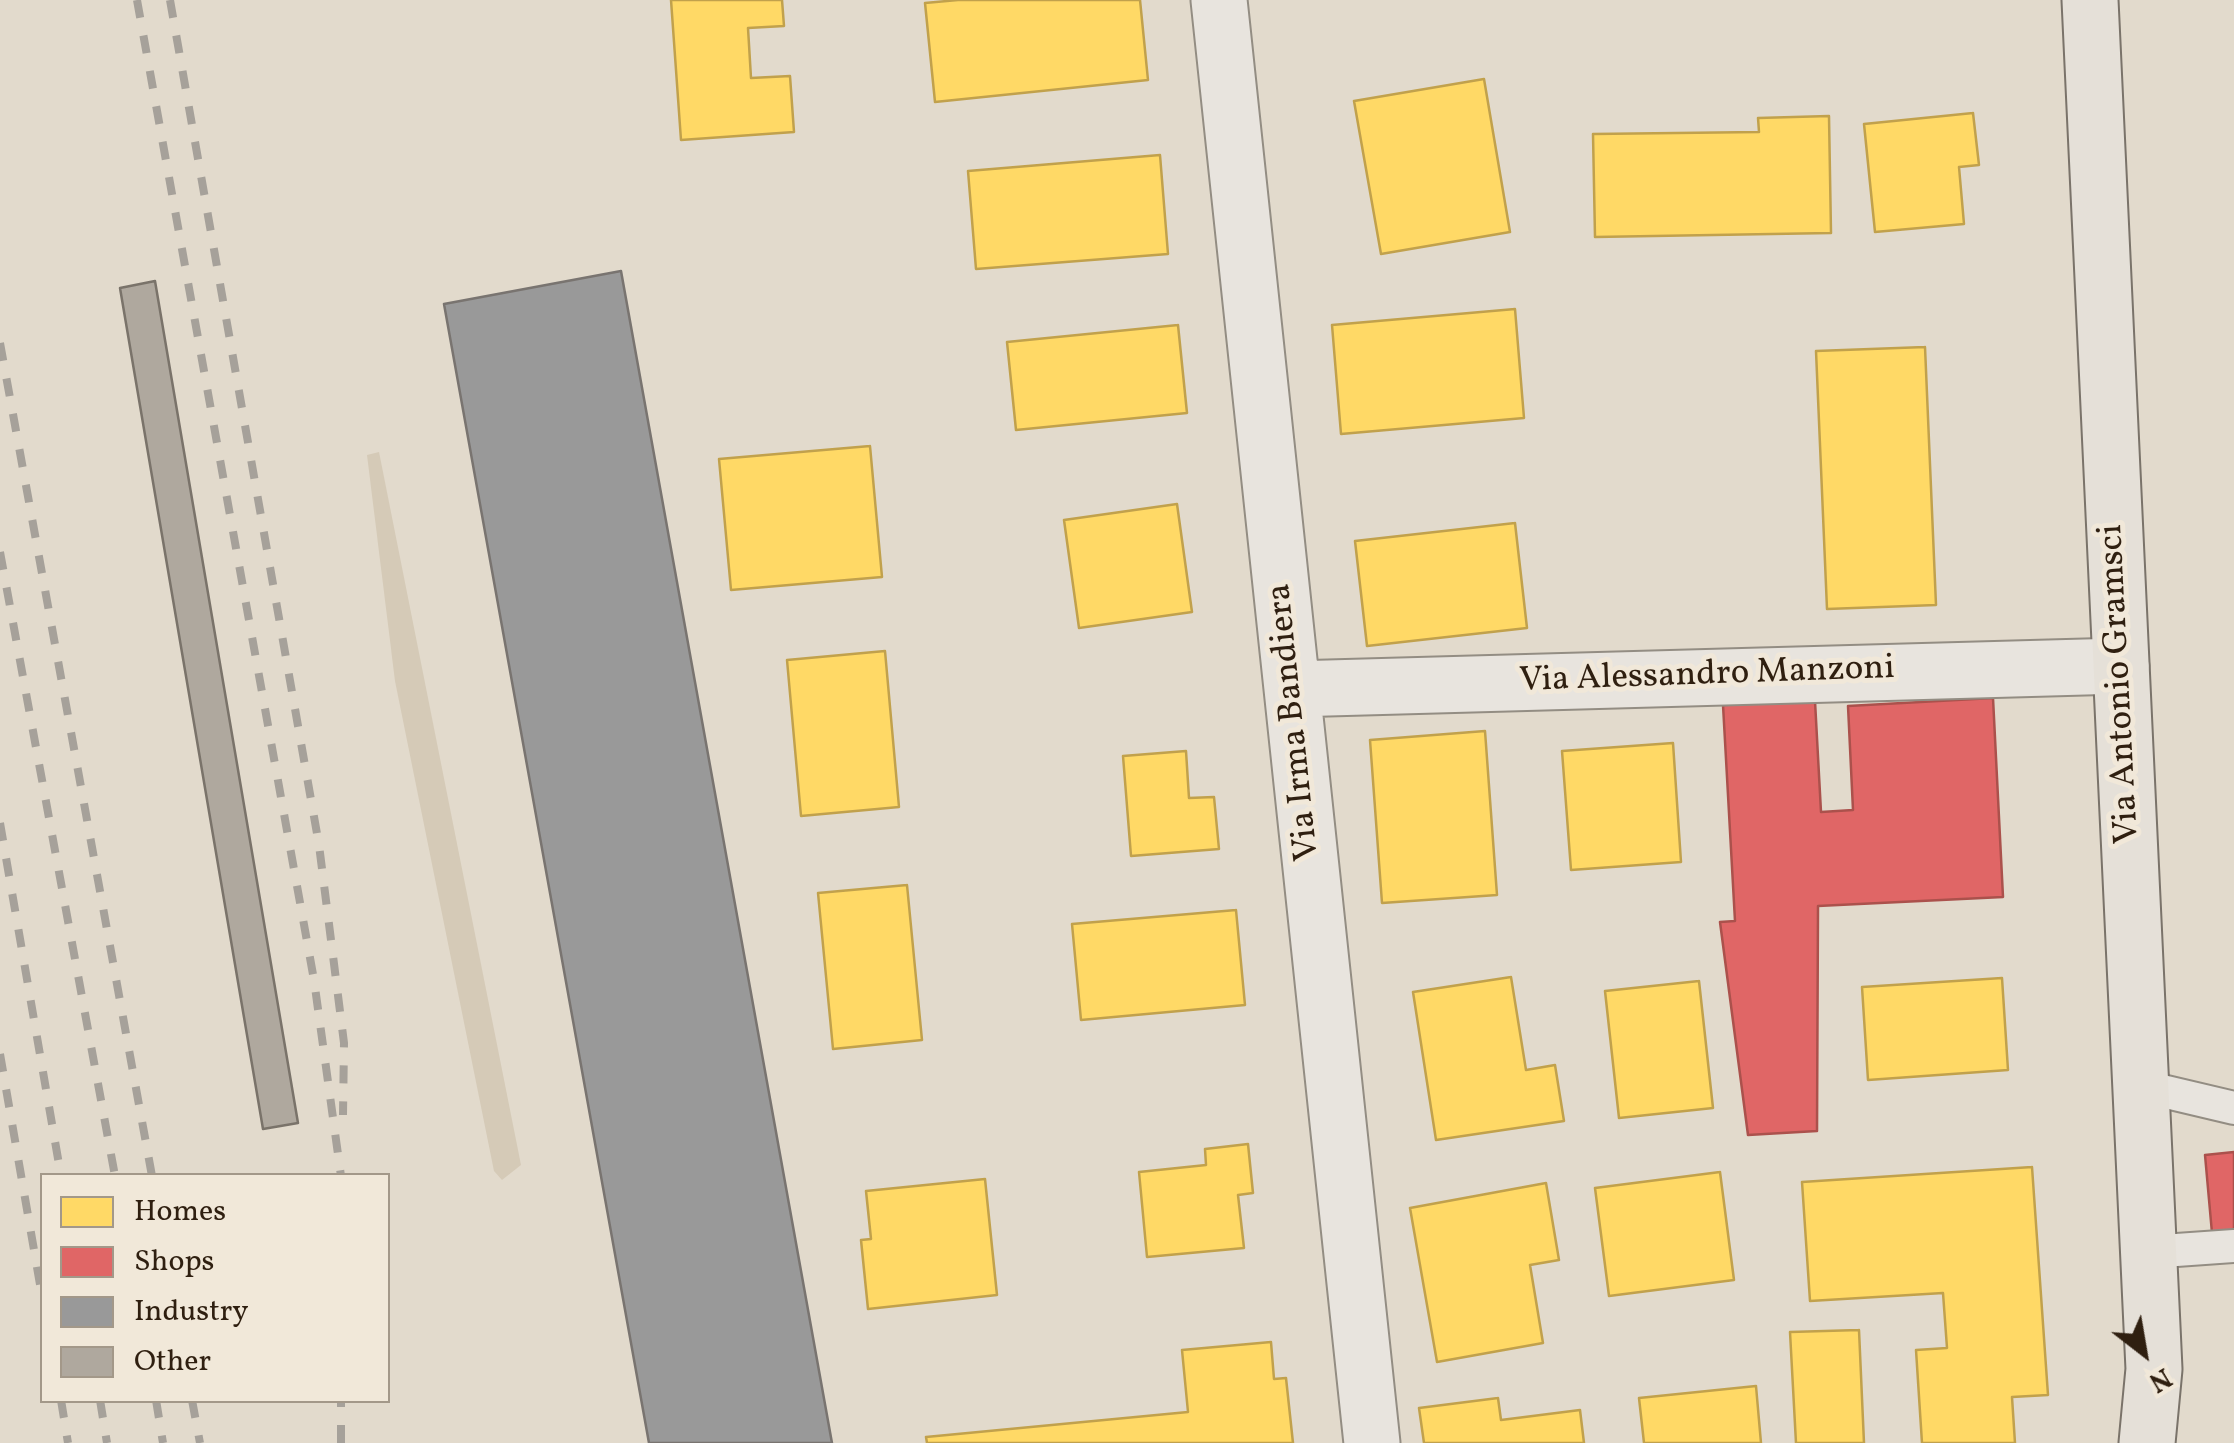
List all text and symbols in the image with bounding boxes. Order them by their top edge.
street label: Via Antonio Gramsci [2093,523,2151,845]
street label: Via Irma Bandiera [1261,581,1331,863]
street label: Via Alessandro Manzoni [1519,649,1895,705]
legend [40,1173,390,1403]
text: Homes [134,1191,226,1233]
text: Shops [134,1241,214,1283]
text: Industry [134,1291,249,1333]
north arrow [2094,1303,2194,1403]
text: Other [134,1341,211,1383]
text: N [2141,1357,2178,1401]

